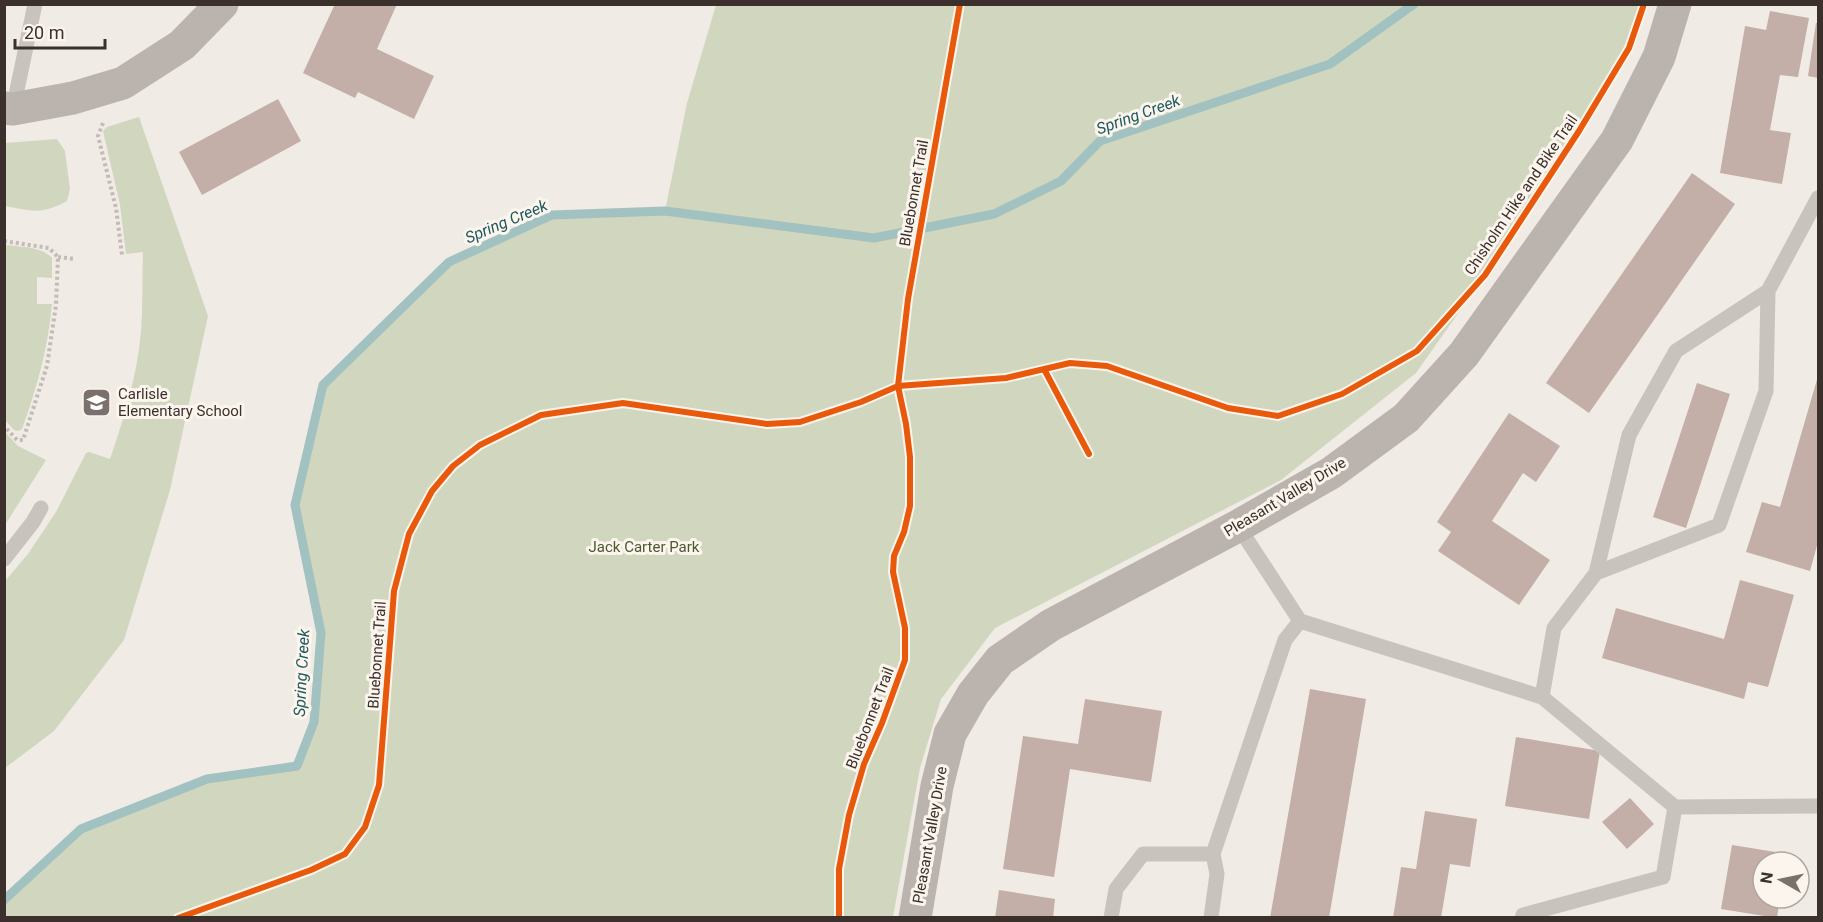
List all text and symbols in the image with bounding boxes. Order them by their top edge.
scale bar [15,12,105,50]
text: 20 m [24,22,64,43]
water label: Spring Creek [1094,90,1184,138]
street label: Chisholm Hike and Bike Trail [1461,111,1581,279]
street label: Bluebonnet Trail [896,138,932,248]
water label: Spring Creek [462,195,551,247]
place label: Carlisle Elementary School [118,385,242,420]
school or university icon: Carlisle Elementary School [81,387,113,419]
street label: Pleasant Valley Drive [1221,453,1349,541]
park label: Jack Carter Park [589,538,700,556]
street label: Bluebonnet Trail [364,601,390,709]
water label: Spring Creek [290,628,313,717]
street label: Bluebonnet Trail [842,664,898,772]
street label: Pleasant Valley Drive [909,765,951,905]
north arrow [1751,850,1811,910]
text: N [1756,871,1777,885]

